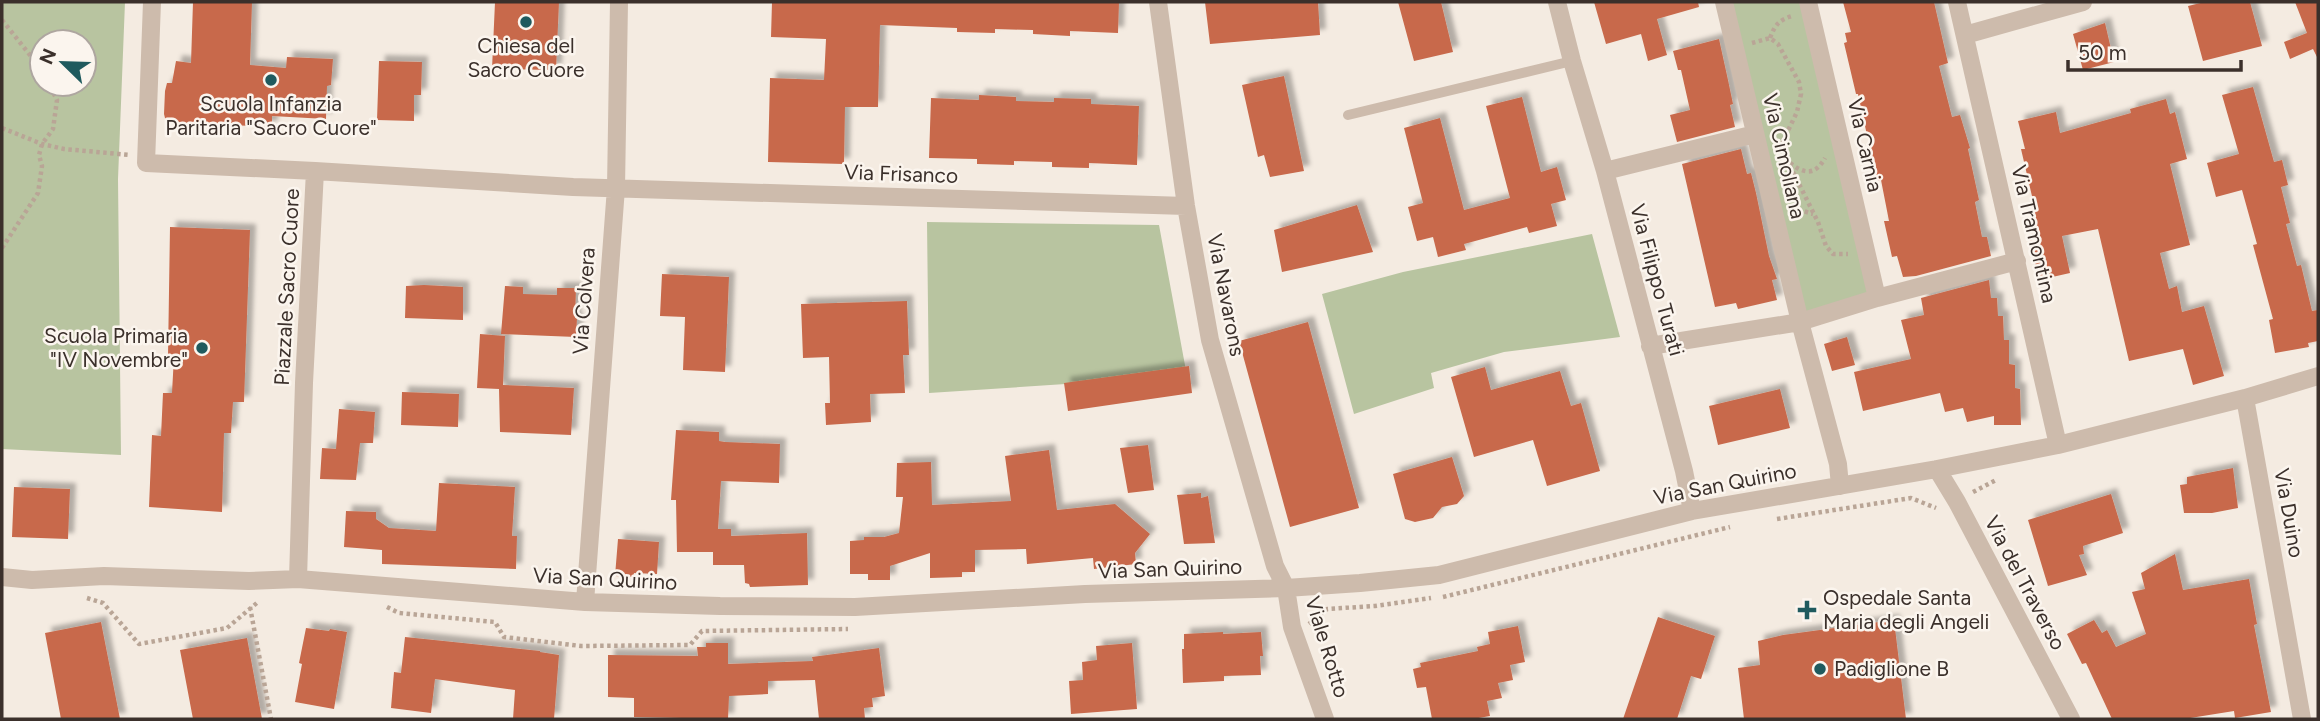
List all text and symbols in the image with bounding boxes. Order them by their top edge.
marker: Chiesa del Sacro Cuore [518,14,534,30]
north arrow [28,28,98,98]
scale bar [2068,28,2241,72]
place label: Chiesa del Sacro Cuore [467,33,585,82]
text: 50 m [2078,40,2127,65]
text: N [34,45,61,68]
marker: Scuola Infanzia Paritaria "Sacro Cuore" [263,72,279,88]
place label: Scuola Infanzia Paritaria "Sacro Cuore" [165,91,377,140]
street label: Via Cimoliana [1758,91,1811,221]
street label: Via Carnia [1843,96,1888,194]
street label: Via Frisanco [843,159,959,188]
street label: Via Tramontina [2006,163,2062,305]
street label: Piazzale Sacro Cuore [269,188,304,386]
street label: Via Filippo Turati [1625,201,1690,359]
street label: Via Navarons [1202,232,1251,358]
street label: Via Colvera [567,247,600,355]
place label: Scuola Primaria "IV Novembre" [44,323,188,372]
marker: Scuola Primaria "IV Novembre" [194,340,210,356]
street label: Via San Quirino [1652,457,1798,510]
street label: Via Duino [2269,466,2310,560]
street label: Via del Traverso [1980,511,2071,654]
street label: Via San Quirino [1097,553,1243,584]
street label: Via San Quirino [532,562,678,595]
place label: Ospedale Santa Maria degli Angeli [1823,585,1989,634]
street label: Viale Rotto [1300,593,1355,701]
marker: Ospedale Santa Maria degli Angeli [1797,600,1817,620]
place label: Padiglione B [1834,656,1949,681]
marker: Padiglione B [1812,661,1828,677]

